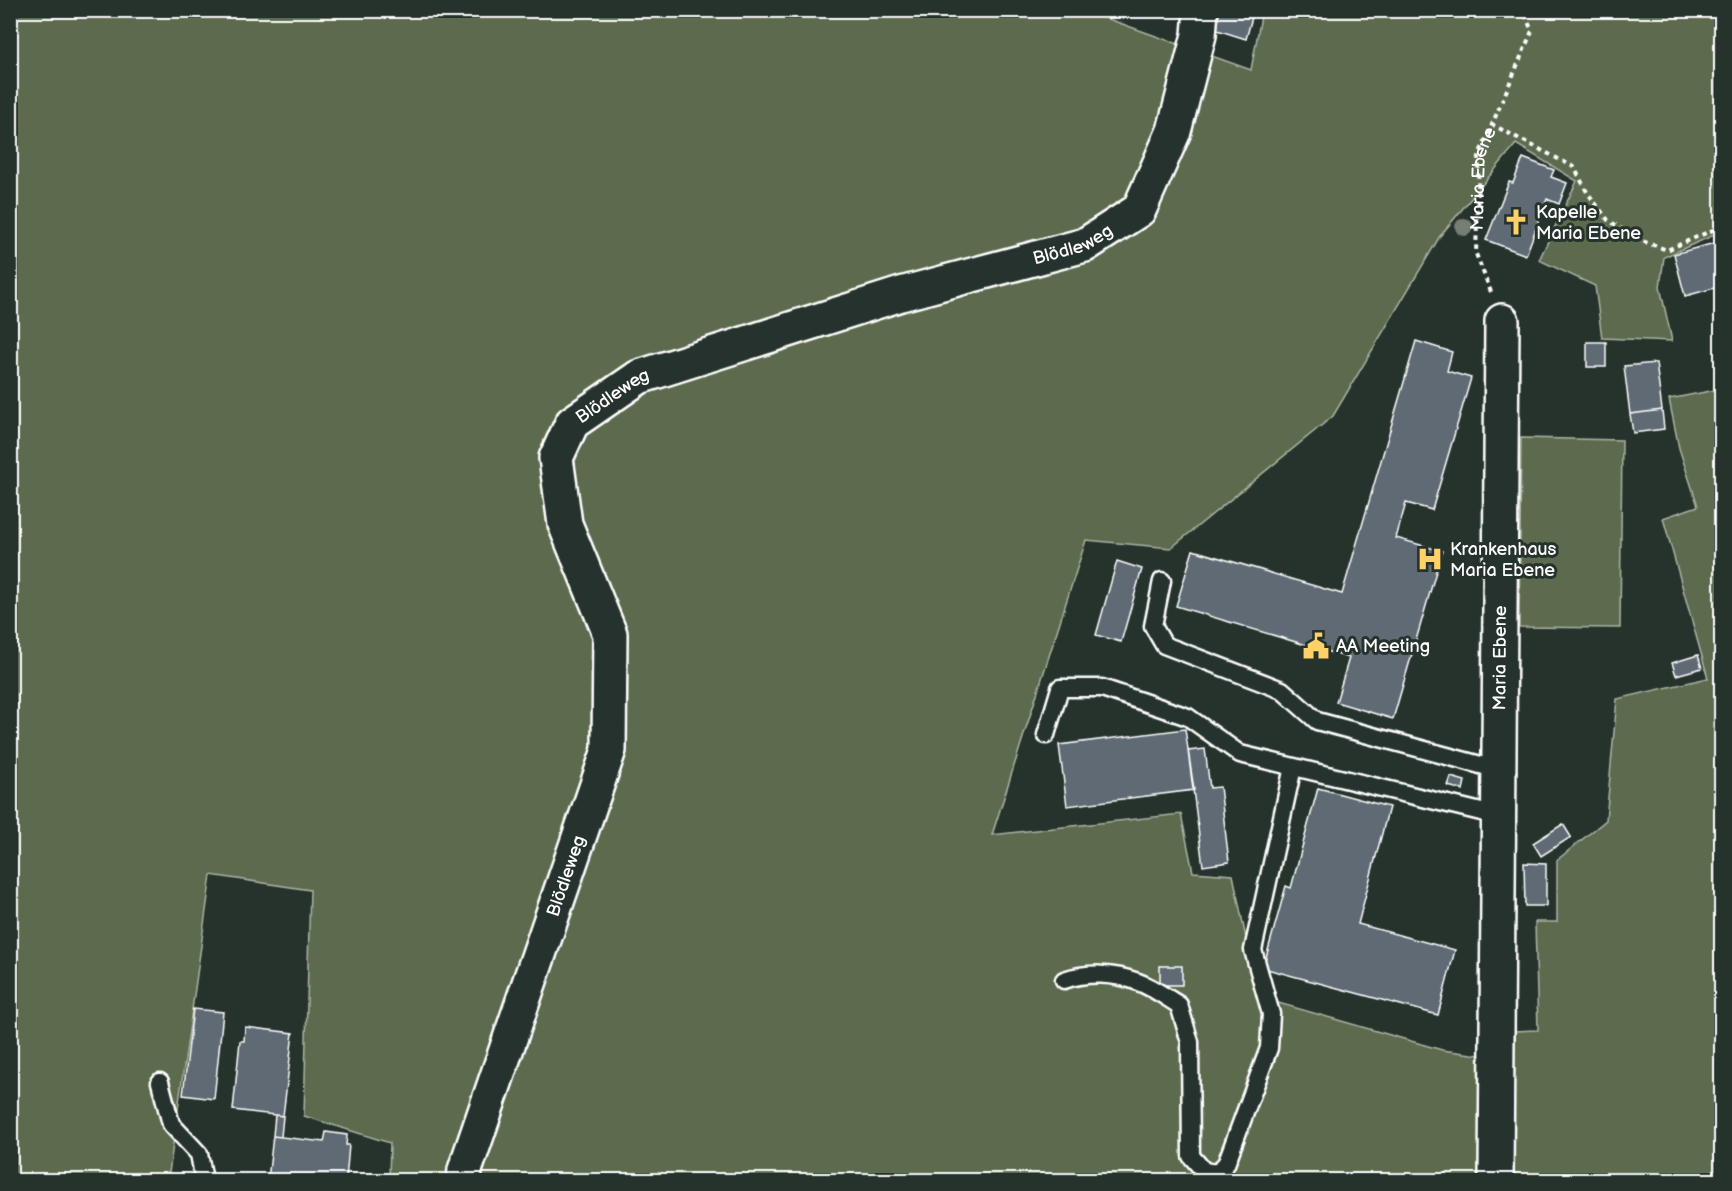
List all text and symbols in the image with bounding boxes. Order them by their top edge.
street label: Maria Ebene [1467,124,1501,231]
place label: Kapelle Maria Ebene [1536,202,1641,244]
church icon: Kapelle Maria Ebene [1501,207,1531,237]
street label: Blödleweg [1031,220,1117,269]
street label: Blödleweg [572,364,652,428]
place label: Krankenhaus Maria Ebene [1450,539,1557,581]
hospital icon: Krankenhaus Maria Ebene [1415,544,1445,574]
street label: Maria Ebene [1489,605,1511,711]
public building icon: AA Meeting [1301,631,1331,661]
place label: AA Meeting [1336,636,1430,657]
street label: Blödleweg [543,833,590,919]

